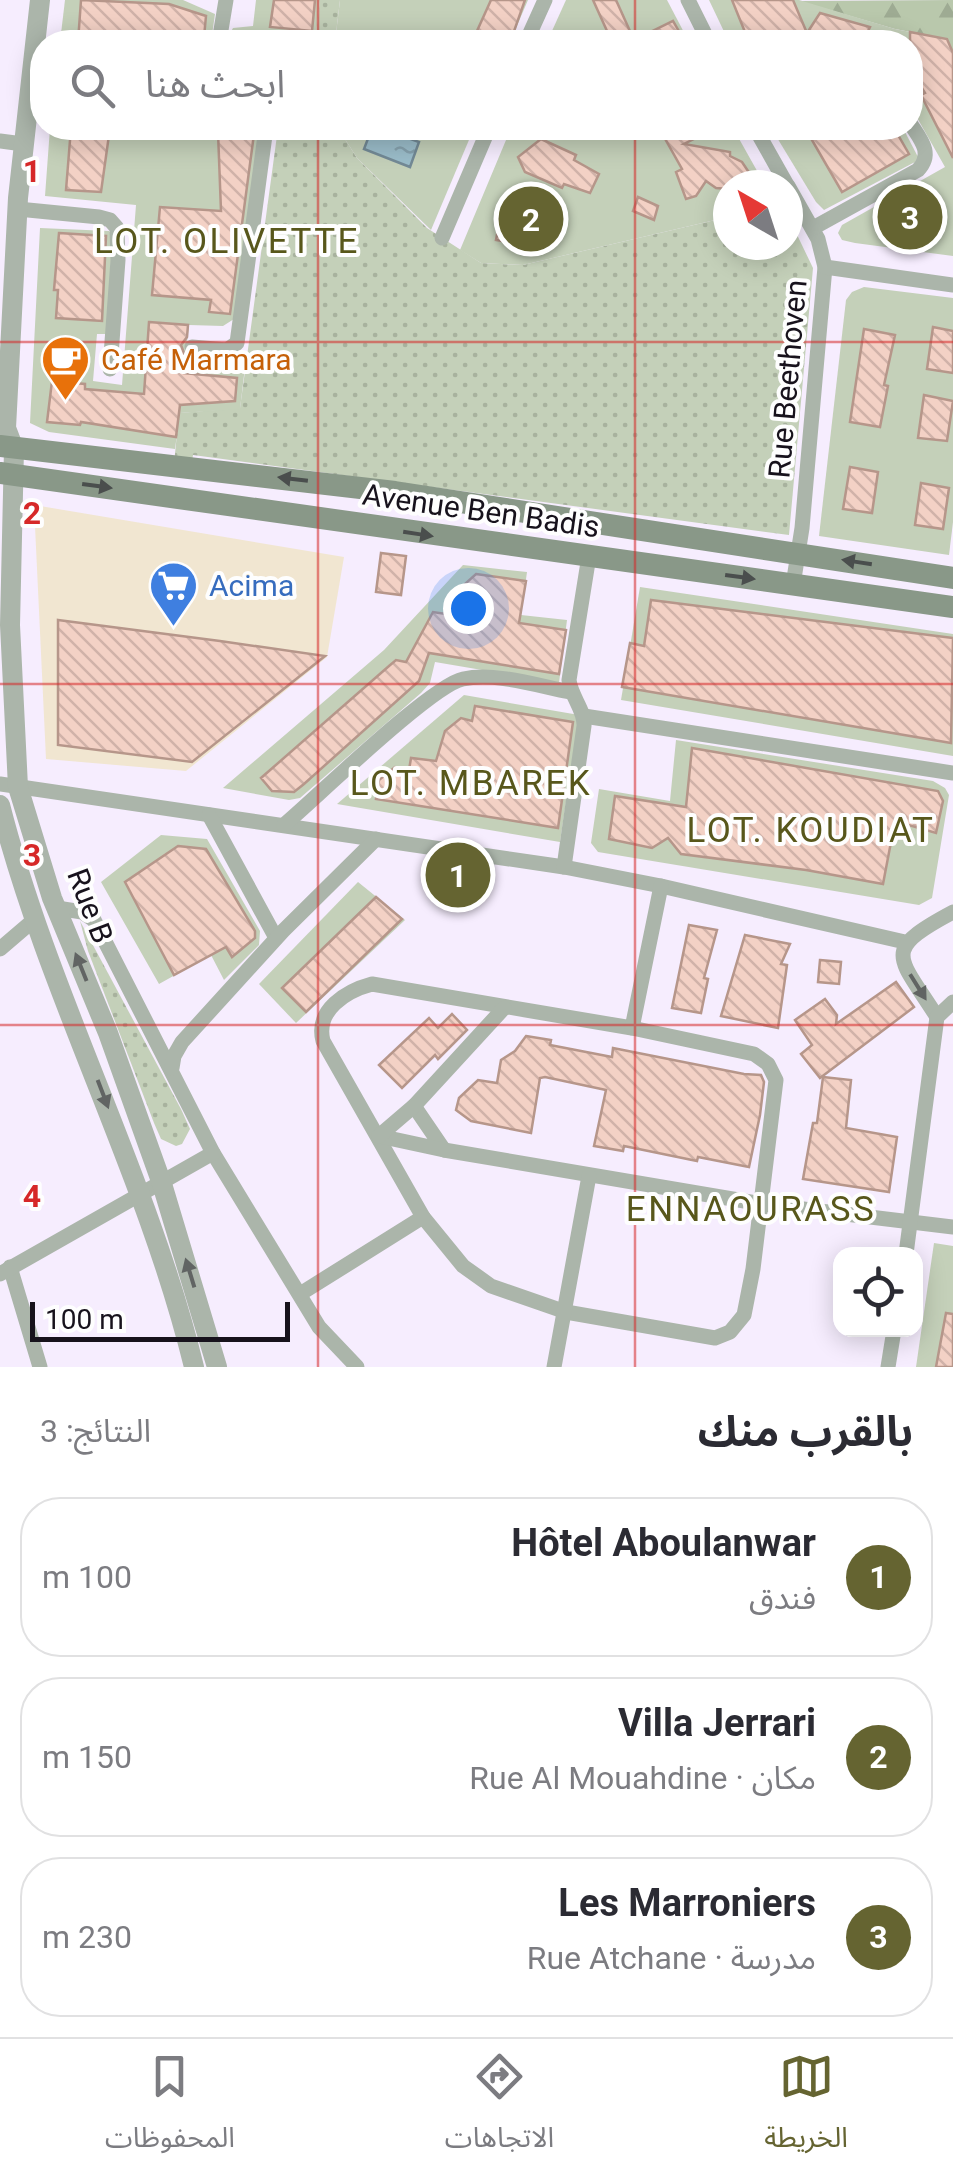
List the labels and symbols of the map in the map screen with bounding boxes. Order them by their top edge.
text: 1 [23,152,41,190]
north arrow [713,170,803,260]
pin: 3 [878,180,942,254]
pin: 2 [498,182,564,256]
district label: LOT. OLIVETTE [94,221,360,262]
street label: Rue Beethoven [761,278,814,480]
cafe icon: Café Marmara [40,334,92,402]
place label: Café Marmara [101,342,291,377]
one-way arrow [276,471,308,487]
street label: Avenue Ben Badis [360,477,602,544]
one-way arrow [81,479,113,495]
text: 2 [23,494,41,532]
one-way arrow [403,526,434,542]
one-way arrow [840,554,872,570]
supermarket icon: Acima [148,560,200,628]
place label: Acima [209,568,294,603]
one-way arrow [725,570,756,586]
your location [443,583,494,634]
district label: LOT. MBAREK [350,763,592,804]
district label: LOT. KOUDIAT [687,810,935,851]
text: 3 [23,836,41,874]
pin: 1 [426,838,490,912]
street label: Rue B [60,864,121,948]
one-way arrow [73,952,89,982]
one-way arrow [908,973,927,1000]
one-way arrow [95,1080,111,1110]
text: 4 [23,1177,41,1215]
district label: ENNAOURASS [626,1189,876,1230]
one-way arrow [182,1258,197,1288]
scale bar [30,1297,290,1342]

